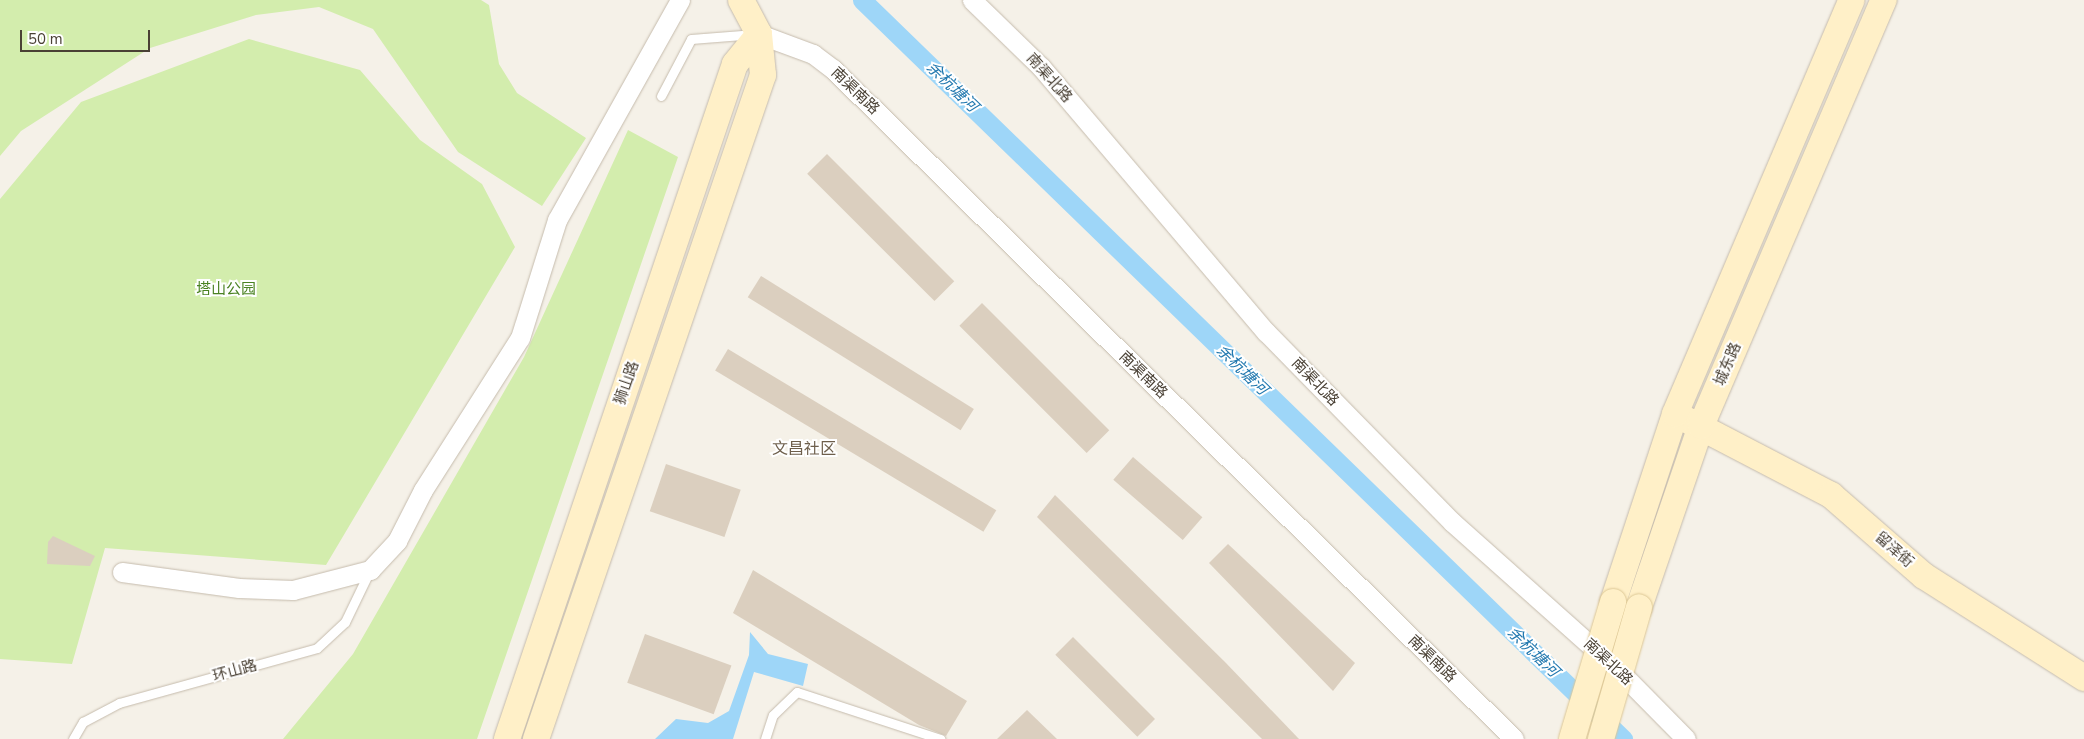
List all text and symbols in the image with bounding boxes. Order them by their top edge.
scale bar [22,20,152,52]
text: 50 m [28,29,63,49]
street label: 南渠北路 [1022,50,1076,106]
water label: 余杭塘河 [922,58,982,116]
street label: 南渠南路 [827,64,883,118]
park label: 塔山公园 [196,281,256,299]
street label: 城东路 [1711,340,1745,388]
water label: 余杭塘河 [1212,341,1272,399]
street label: 南渠南路 [1115,348,1171,402]
street label: 南渠北路 [1288,354,1342,410]
street label: 狮山路 [611,359,643,407]
district label: 文昌社区 [772,439,836,459]
street label: 留泽街 [1871,528,1917,572]
water label: 余杭塘河 [1503,623,1563,681]
street label: 南渠南路 [1404,632,1460,686]
street label: 南渠北路 [1580,635,1636,689]
street label: 环山路 [211,656,259,686]

